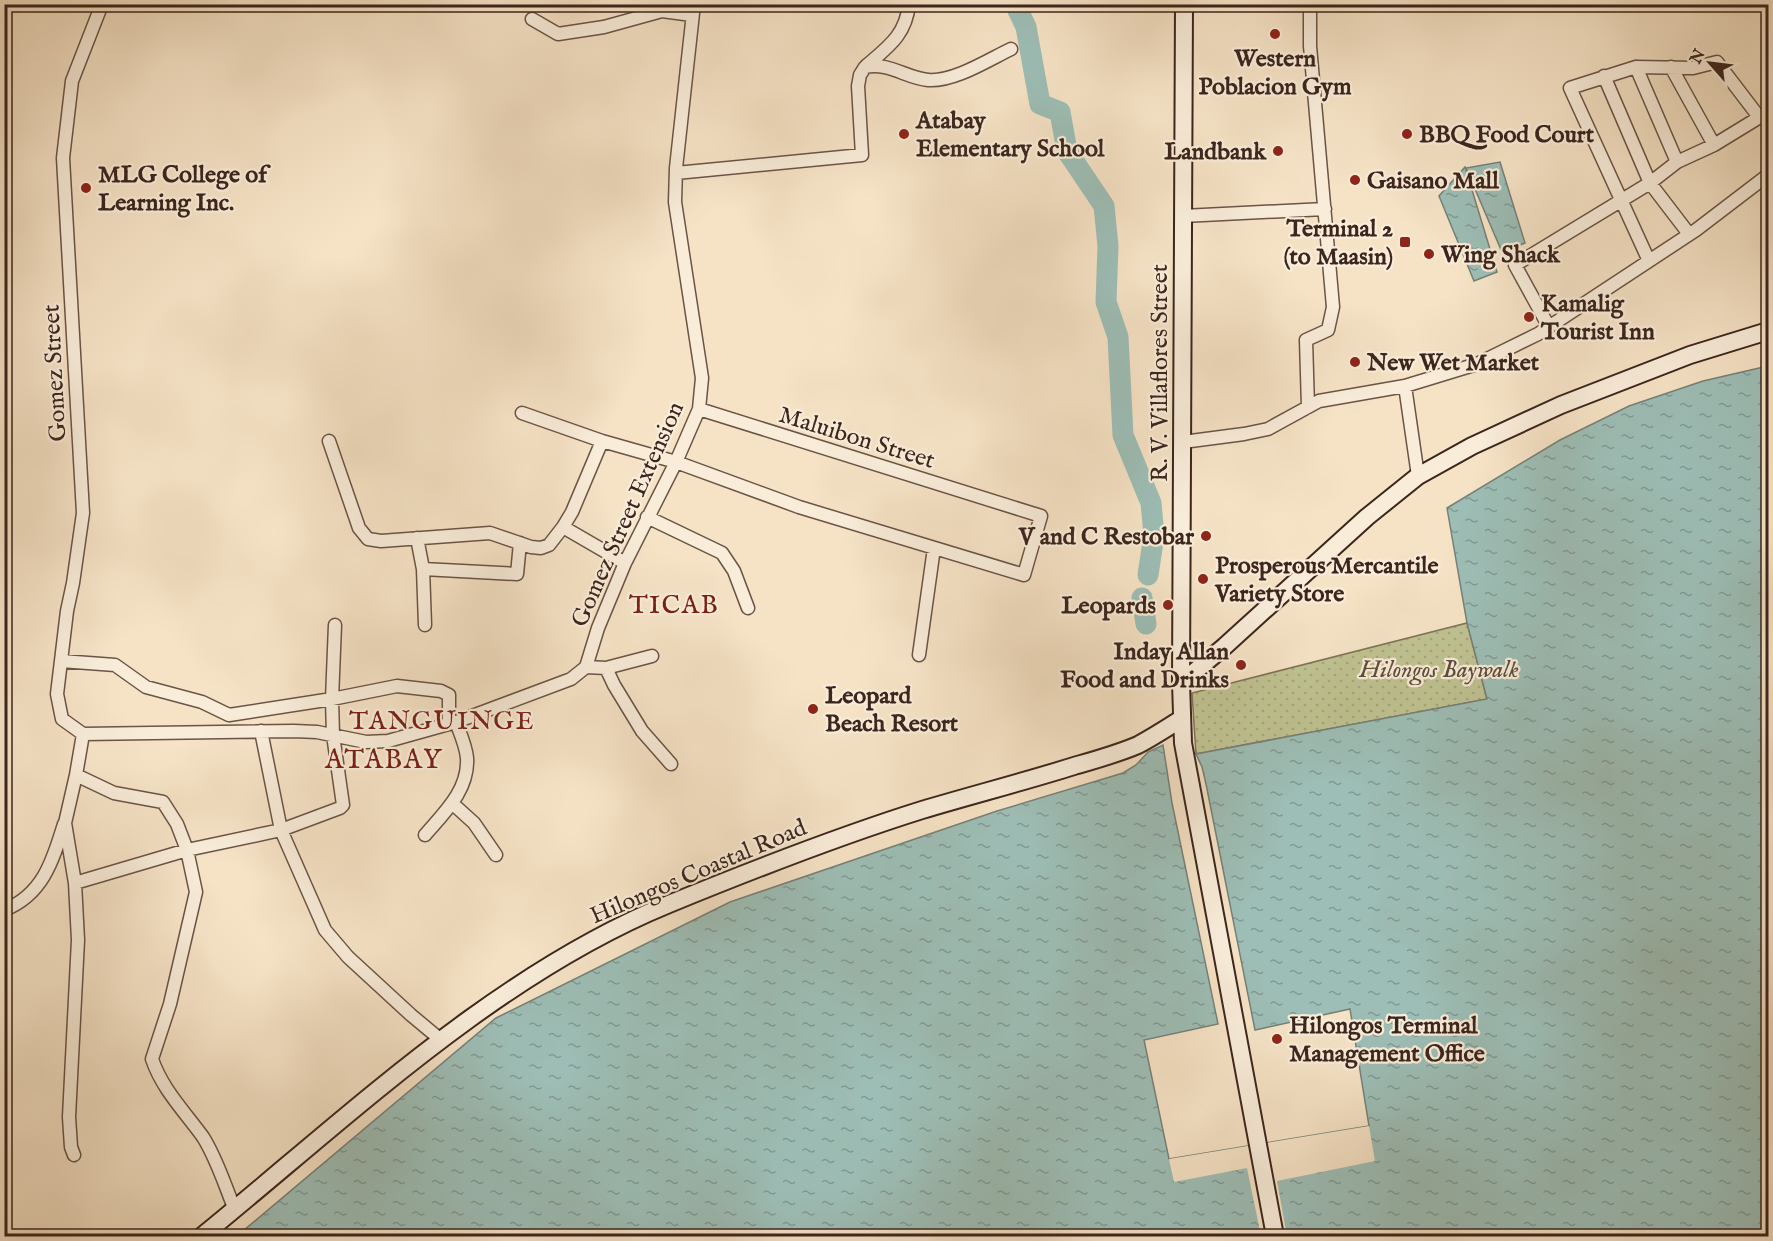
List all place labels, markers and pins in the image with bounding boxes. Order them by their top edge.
marker: Western Poblacion Gym [1268,27,1282,41]
place label: Western Poblacion Gym [1199,44,1352,103]
place label: Atabay Elementary School [915,106,1105,165]
place label: BBQ Food Court [1419,120,1595,151]
marker: Atabay Elementary School [897,127,911,141]
marker: BBQ Food Court [1400,127,1414,141]
place label: Landbank [1164,137,1267,168]
marker: Landbank [1271,144,1285,158]
place label: MLG College of Learning Inc. [98,160,271,219]
place label: Gaisano Mall [1367,166,1499,197]
marker: Gaisano Mall [1348,173,1362,187]
marker: MLG College of Learning Inc. [79,181,93,195]
place label: Terminal 2 (to Maasin) [1283,214,1393,273]
marker: Terminal 2 (to Maasin) [1398,235,1412,249]
place label: Wing Shack [1440,240,1561,271]
marker: Wing Shack [1422,247,1436,261]
place label: Kamalig Tourist Inn [1540,289,1655,348]
marker: Kamalig Tourist Inn [1522,310,1536,324]
place label: New Wet Market [1366,348,1540,379]
marker: New Wet Market [1348,355,1362,369]
place label: V and C Restobar [1018,522,1194,553]
marker: V and C Restobar [1199,529,1213,543]
place label: Prosperous Mercantile Variety Store [1214,551,1439,610]
marker: Prosperous Mercantile Variety Store [1196,572,1210,586]
place label: Leopards [1061,591,1157,622]
marker: Leopards [1161,598,1175,612]
place label: Inday Allan Food and Drinks [1060,637,1230,696]
marker: Inday Allan Food and Drinks [1234,658,1248,672]
place label: Leopard Beach Resort [825,681,959,740]
marker: Leopard Beach Resort [806,702,820,716]
place label: Hilongos Terminal Management Office [1289,1011,1485,1070]
marker: Hilongos Terminal Management Office [1270,1032,1284,1046]

